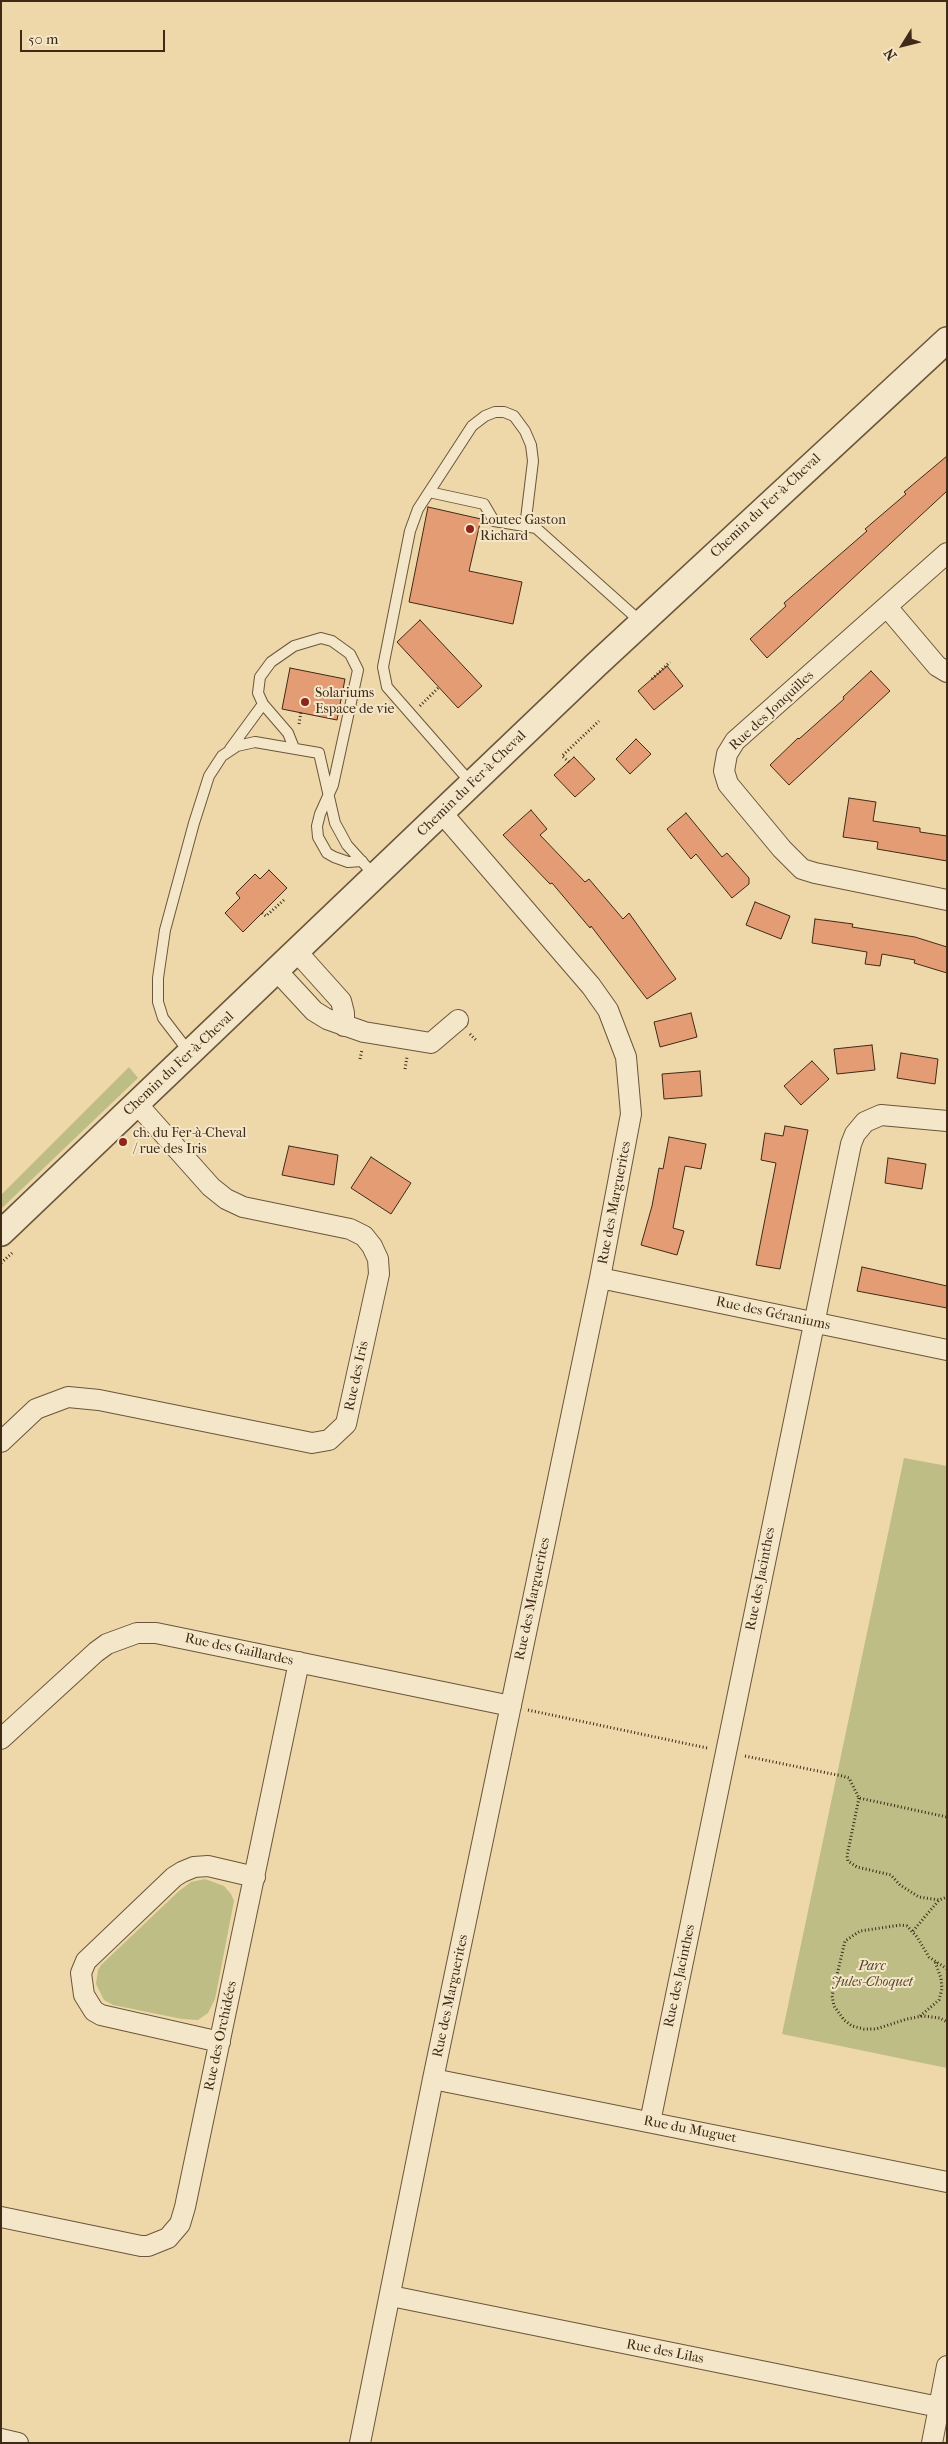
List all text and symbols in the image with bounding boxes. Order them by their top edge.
scale bar [22,20,168,52]
north arrow [878,20,928,70]
text: 50 m [28,30,58,48]
text: N [880,45,900,63]
street label: Chemin du Fer-à-Cheval [707,450,825,562]
place label: Loutec Gaston Richard [480,513,566,546]
marker: Loutec Gaston Richard [464,523,476,535]
street label: Rue des Jonquilles [726,668,818,754]
place label: Solariums Espace de vie [315,686,394,719]
marker: Solariums Espace de vie [299,696,311,708]
street label: Chemin du Fer-à-Cheval [414,728,530,840]
street label: Chemin du Fer-à-Cheval [120,1008,238,1120]
place label: ch. du Fer-à-Cheval / rue des Iris [133,1126,246,1158]
marker: ch. du Fer-à-Cheval / rue des Iris [117,1136,129,1148]
street label: Rue des Marguerites [595,1140,635,1266]
street label: Rue des Géraniums [714,1294,832,1334]
street label: Rue des Iris [341,1339,373,1413]
street label: Rue des Jacinthes [743,1526,779,1632]
street label: Rue des Marguerites [512,1536,554,1662]
street label: Rue des Gaillardes [183,1630,295,1670]
street label: Rue des Jacinthes [661,1923,699,2029]
street label: Rue des Marguerites [430,1933,472,2059]
park label: Parc Jules-Choquet [831,1959,913,1991]
street label: Rue des Orchidées [201,1979,241,2093]
street label: Rue du Muguet [642,2113,738,2147]
street label: Rue des Lilas [625,2336,705,2368]

